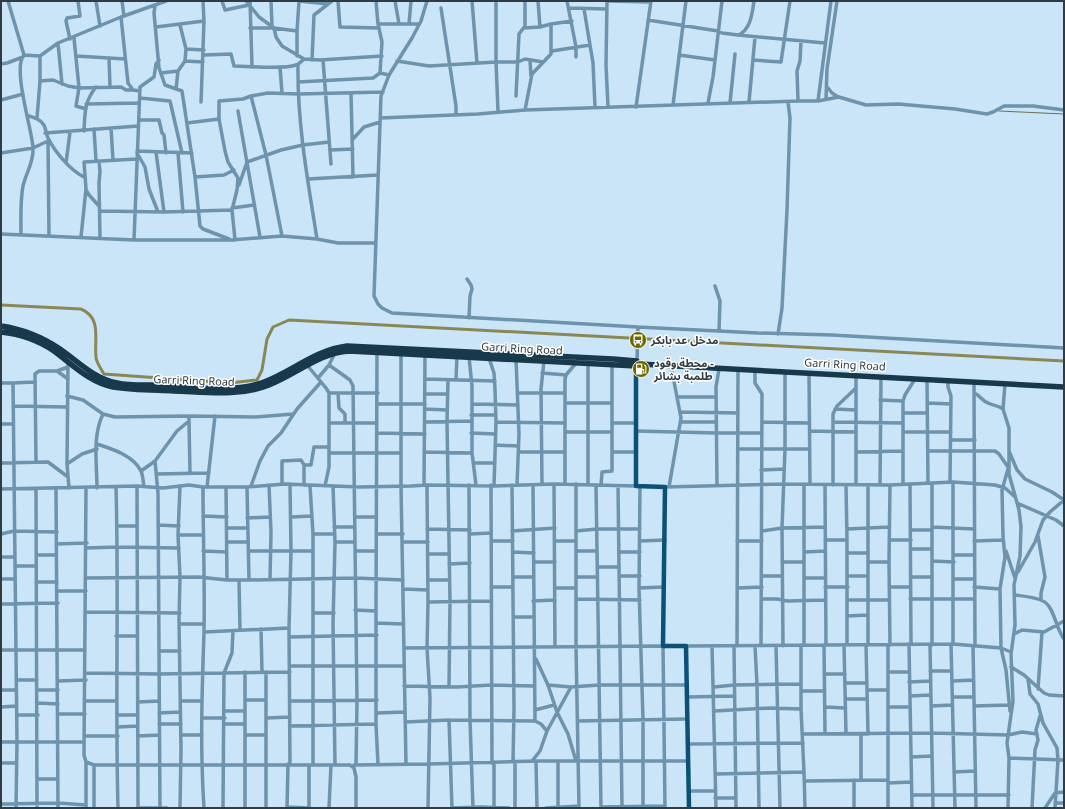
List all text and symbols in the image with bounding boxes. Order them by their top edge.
place label: مدخل عد بابكر [650,329,718,352]
bus stop icon: مدخل عد بابكر [628,330,648,350]
street label: Garri Ring Road [481,335,563,363]
street label: Garri Ring Road [804,351,886,379]
place label: محطة وقود - طلمبة بشائر [653,352,714,388]
fuel station icon: محطة وقود - طلمبة بشائر [631,359,651,379]
street label: Garri Ring Road [153,368,235,394]

